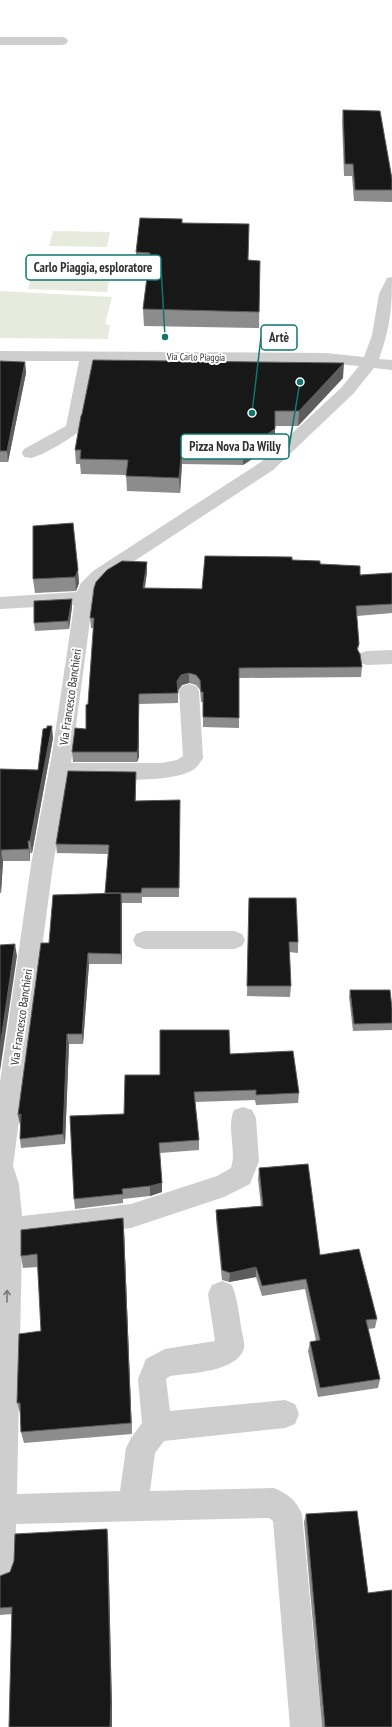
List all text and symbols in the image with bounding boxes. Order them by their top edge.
callout: Carlo Piaggia, esploratore [26,255,161,280]
text: Carlo Piaggia, esploratore [34,259,153,276]
callout: Artè [261,325,297,350]
text: Artè [268,329,289,346]
street label: Via Carlo Piaggia [166,350,225,364]
callout: Pizza Nova Da Willy [181,434,289,459]
text: Pizza Nova Da Willy [189,438,282,455]
street label: Via Francesco Banchieri [56,648,84,747]
street label: Via Francesco Banchieri [7,968,35,1067]
one-way arrow [3,1290,11,1303]

